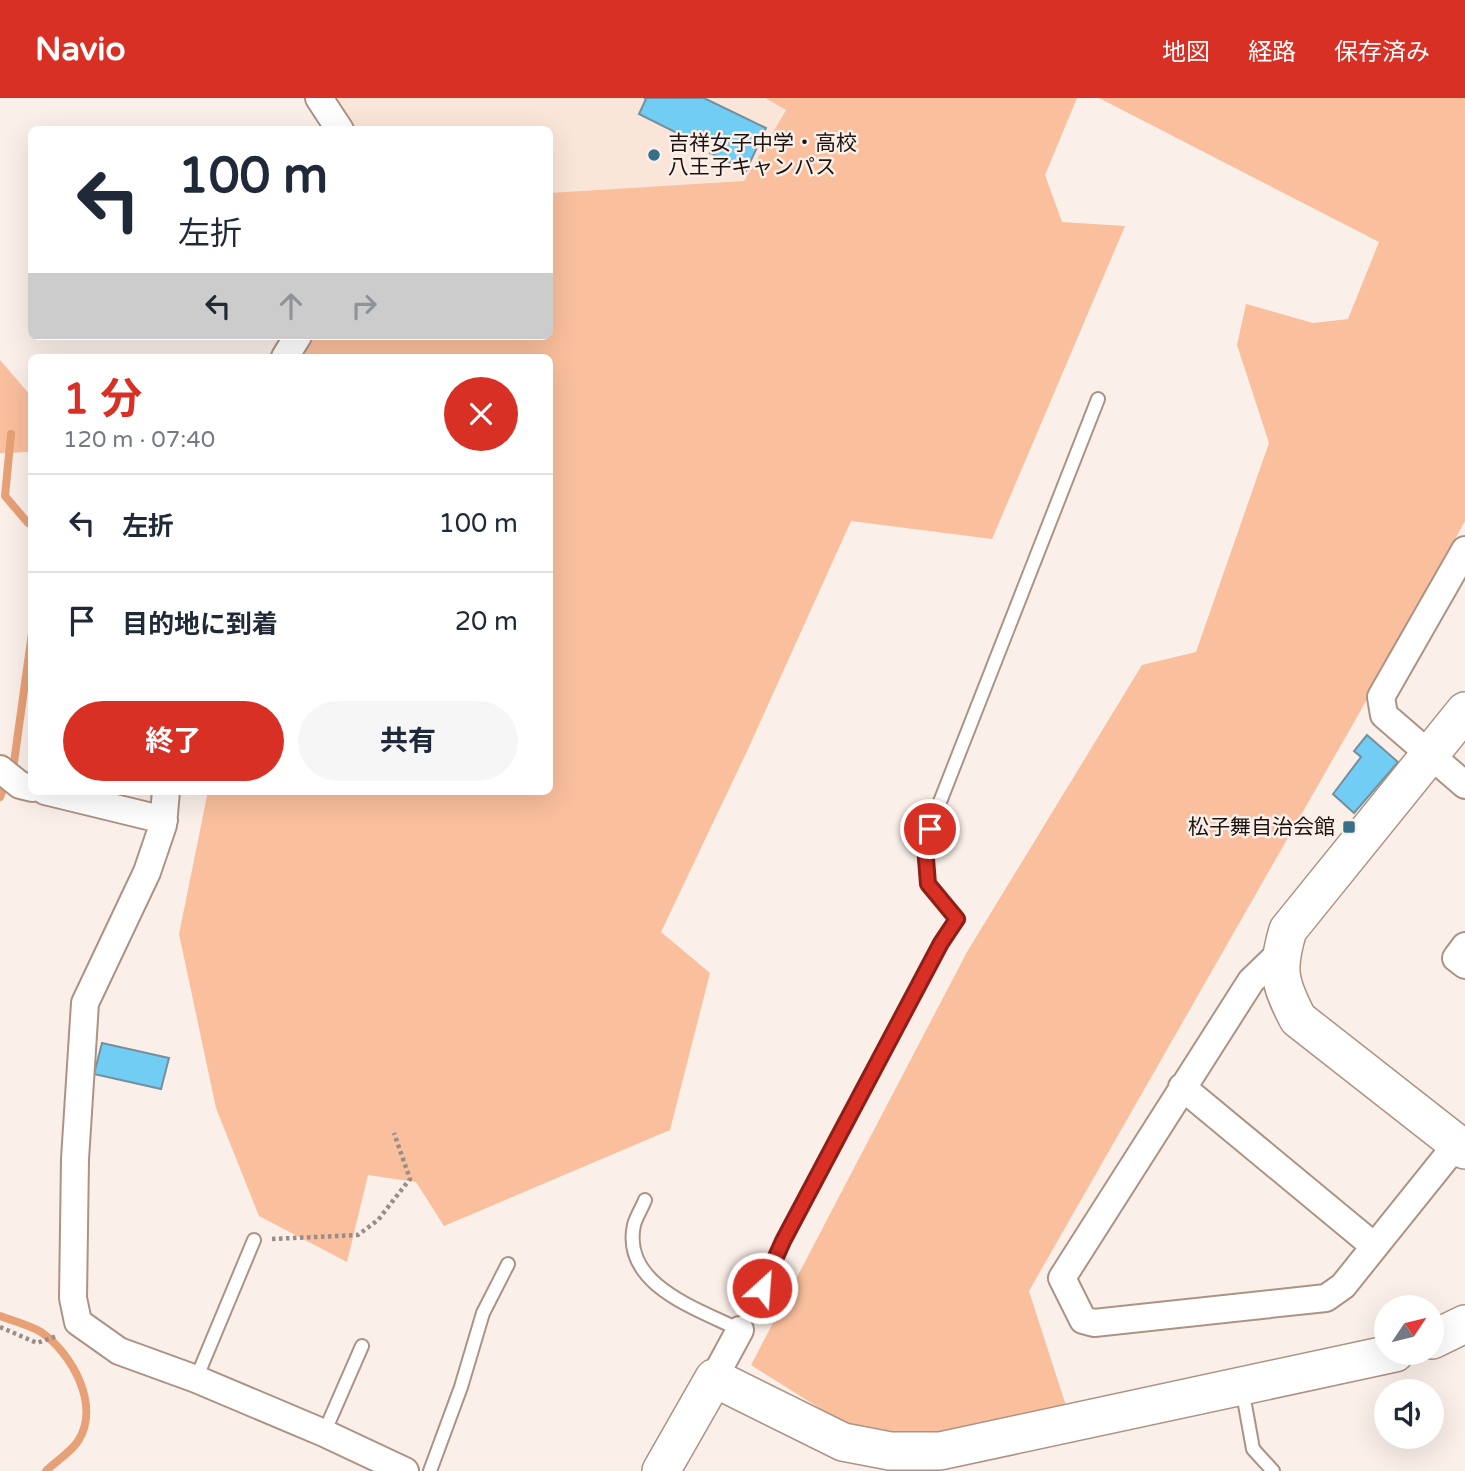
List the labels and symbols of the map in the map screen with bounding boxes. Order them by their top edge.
place label: 吉祥女子中学・高校 八王子キャンパス [668,131,857,180]
marker: 吉祥女子中学・高校 八王子キャンパス [646,147,662,163]
pin [900,799,960,859]
place label: 松子舞自治会館 [1188,815,1335,840]
marker: 松子舞自治会館 [1341,819,1357,835]
position arrow [725,1251,799,1325]
north arrow [1374,1295,1444,1365]

